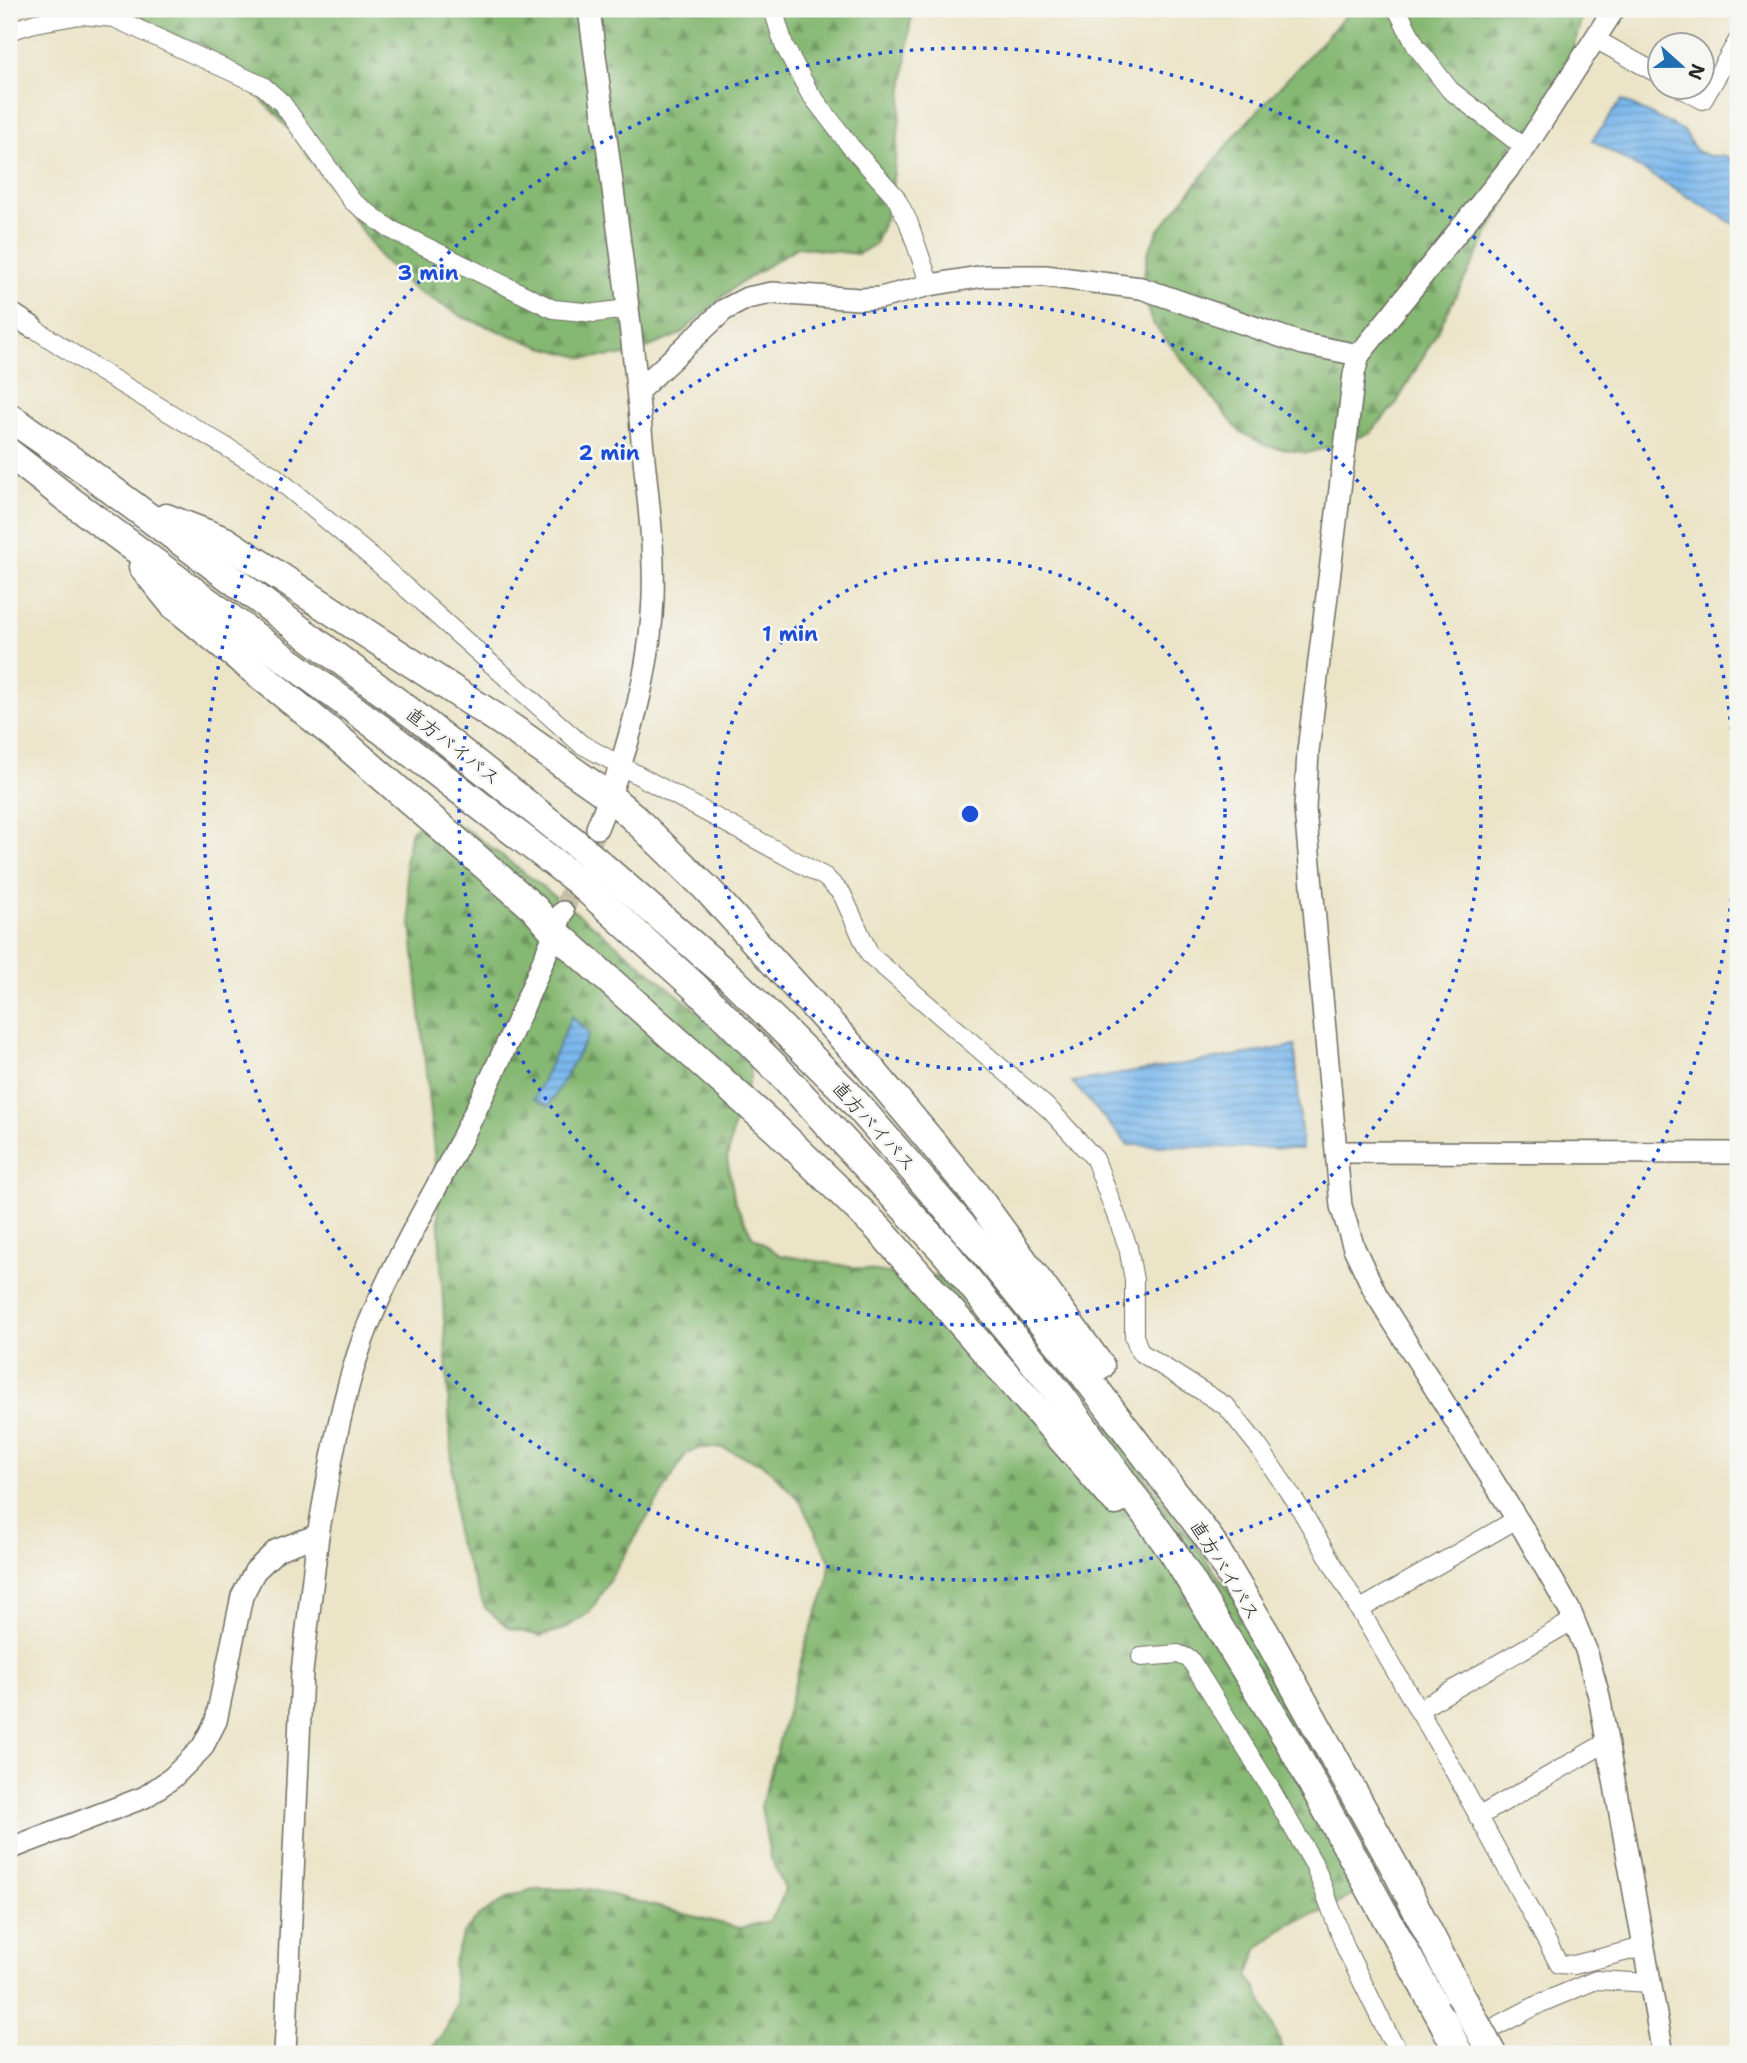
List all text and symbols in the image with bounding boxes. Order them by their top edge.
north arrow [1646,32,1716,102]
text: N [1682,60,1711,83]
text: 3 min [397,259,459,287]
text: 2 min [578,439,640,467]
text: 1 min [762,620,818,648]
street label: 直方バイパス [401,701,505,791]
centre of rings [958,802,982,826]
street label: 直方バイパス [827,1075,921,1177]
street label: 直方バイパス [1184,1515,1266,1625]

